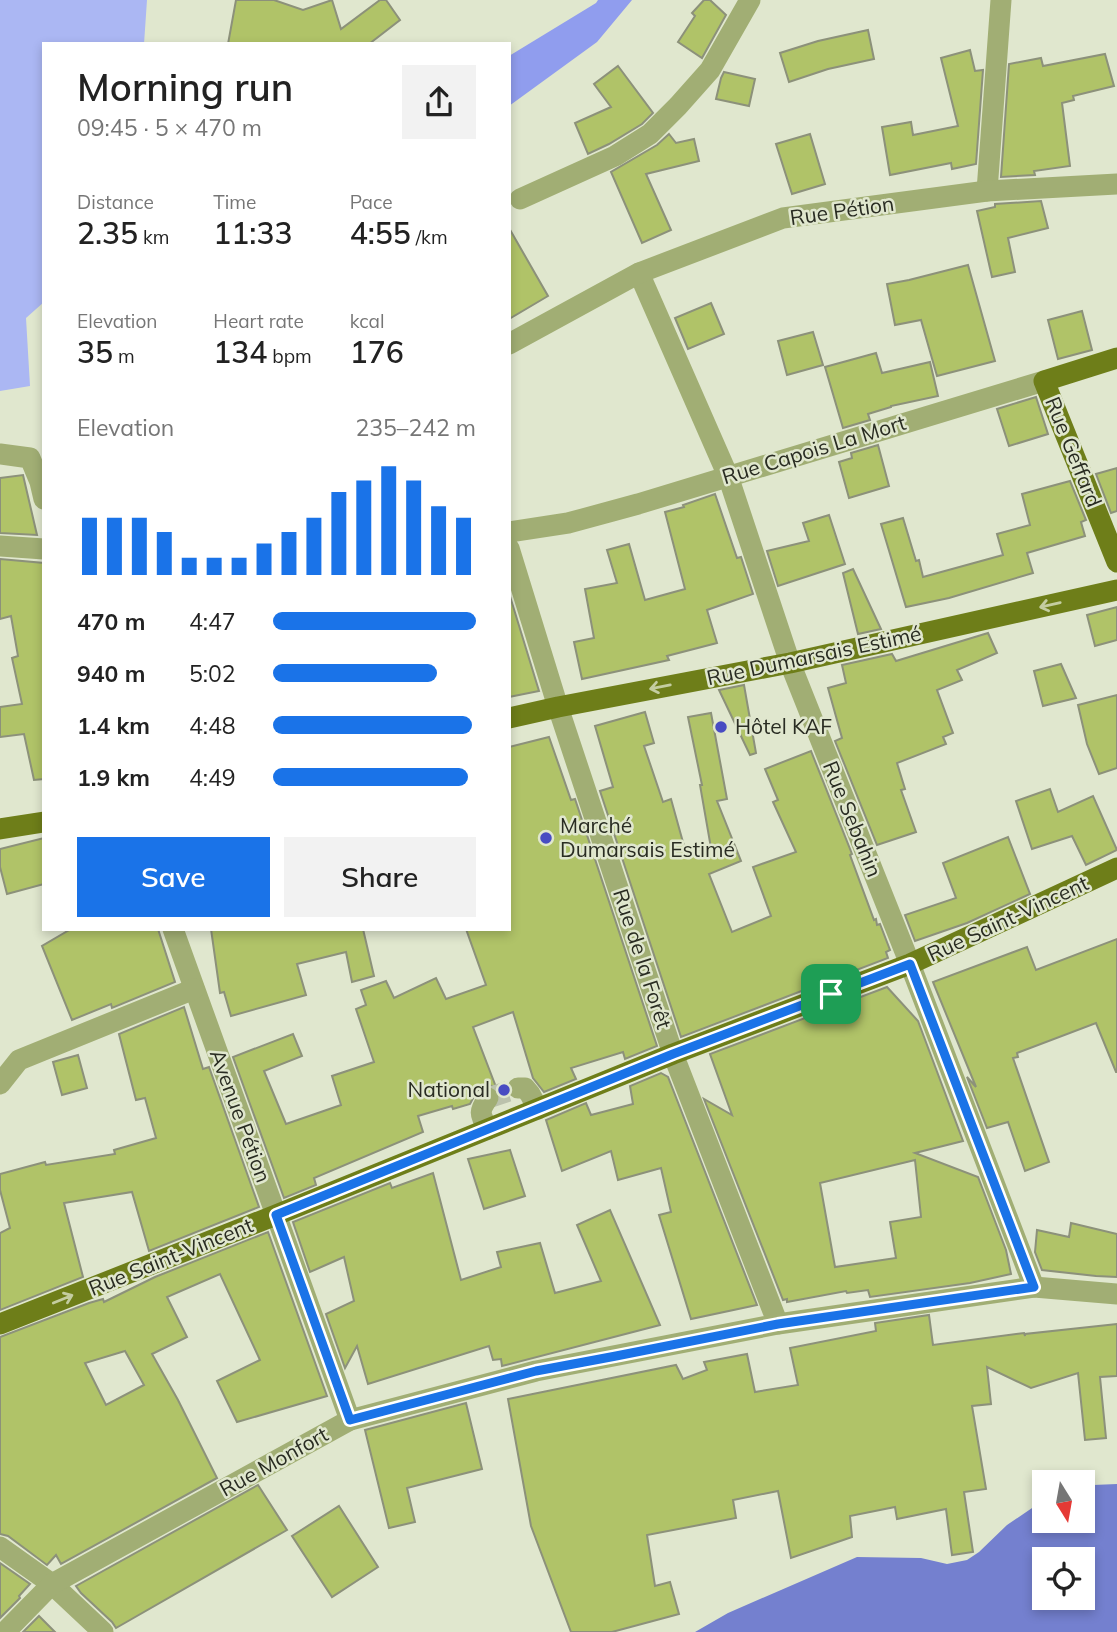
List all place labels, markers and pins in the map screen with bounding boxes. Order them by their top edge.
place label: Hôtel KAF [735,713,832,739]
marker: Hôtel KAF [713,719,729,735]
place label: Marché Dumarsais Estimé [560,812,735,862]
marker: Marché Dumarsais Estimé [538,830,554,846]
pin [801,964,861,1024]
place label: National [407,1076,490,1102]
marker: National [496,1082,512,1098]

